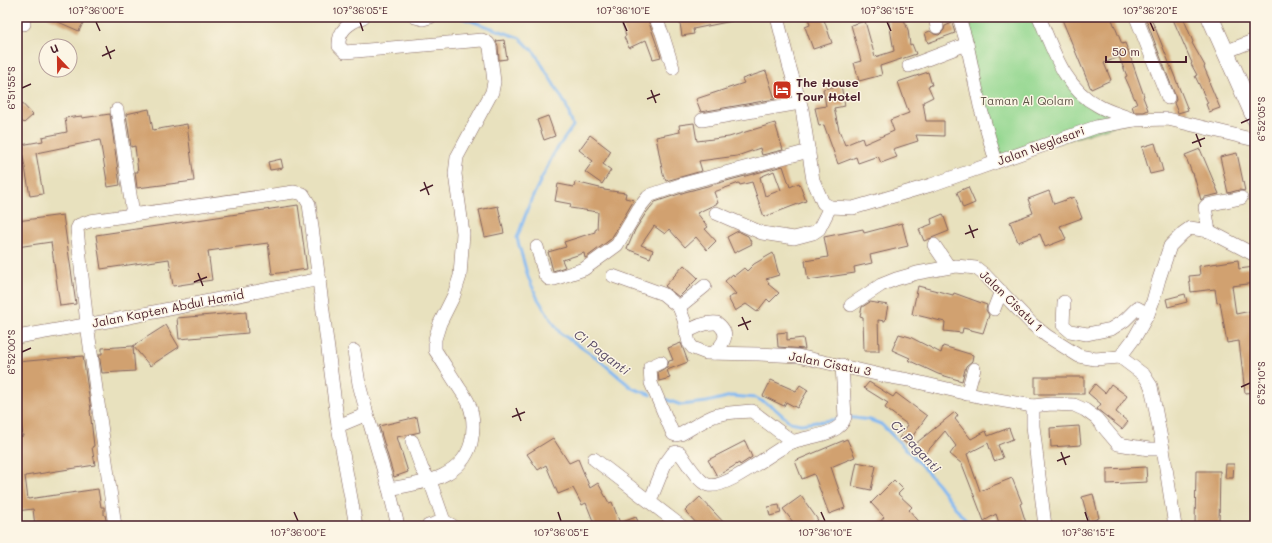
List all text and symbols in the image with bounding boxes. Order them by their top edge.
text: 107°36'00"E [68,3,124,17]
text: 107°36'05"E [332,3,388,17]
text: 107°36'10"E [596,3,650,17]
text: 107°36'15"E [860,3,914,17]
text: 107°36'20"E [1122,3,1178,17]
north arrow [38,38,78,78]
scale bar [1106,38,1186,64]
text: U [48,40,60,57]
text: 50 m [1112,43,1140,59]
text: 6°51'55"S [4,66,18,110]
place label: The House Tour Hotel [796,74,861,104]
hotel icon: The House Tour Hotel [771,79,793,101]
park label: Taman Al Qolam [980,92,1074,108]
text: 6°52'05"S [1254,96,1268,141]
street label: Jalan Neglasari [995,122,1087,168]
street label: Jalan Cisatu 1 [977,266,1047,334]
street label: Jalan Kapten Abdul Hamid [91,285,245,331]
water label: Ci Paganti [571,325,634,378]
text: 6°52'00"S [4,329,18,375]
street label: Jalan Cisatu 3 [788,347,873,379]
text: 6°52'10"S [1254,361,1268,405]
water label: Ci Paganti [888,416,945,476]
text: 107°36'00"E [270,525,326,539]
text: 107°36'05"E [533,525,589,539]
text: 107°36'10"E [798,525,852,539]
text: 107°36'15"E [1061,525,1115,539]

